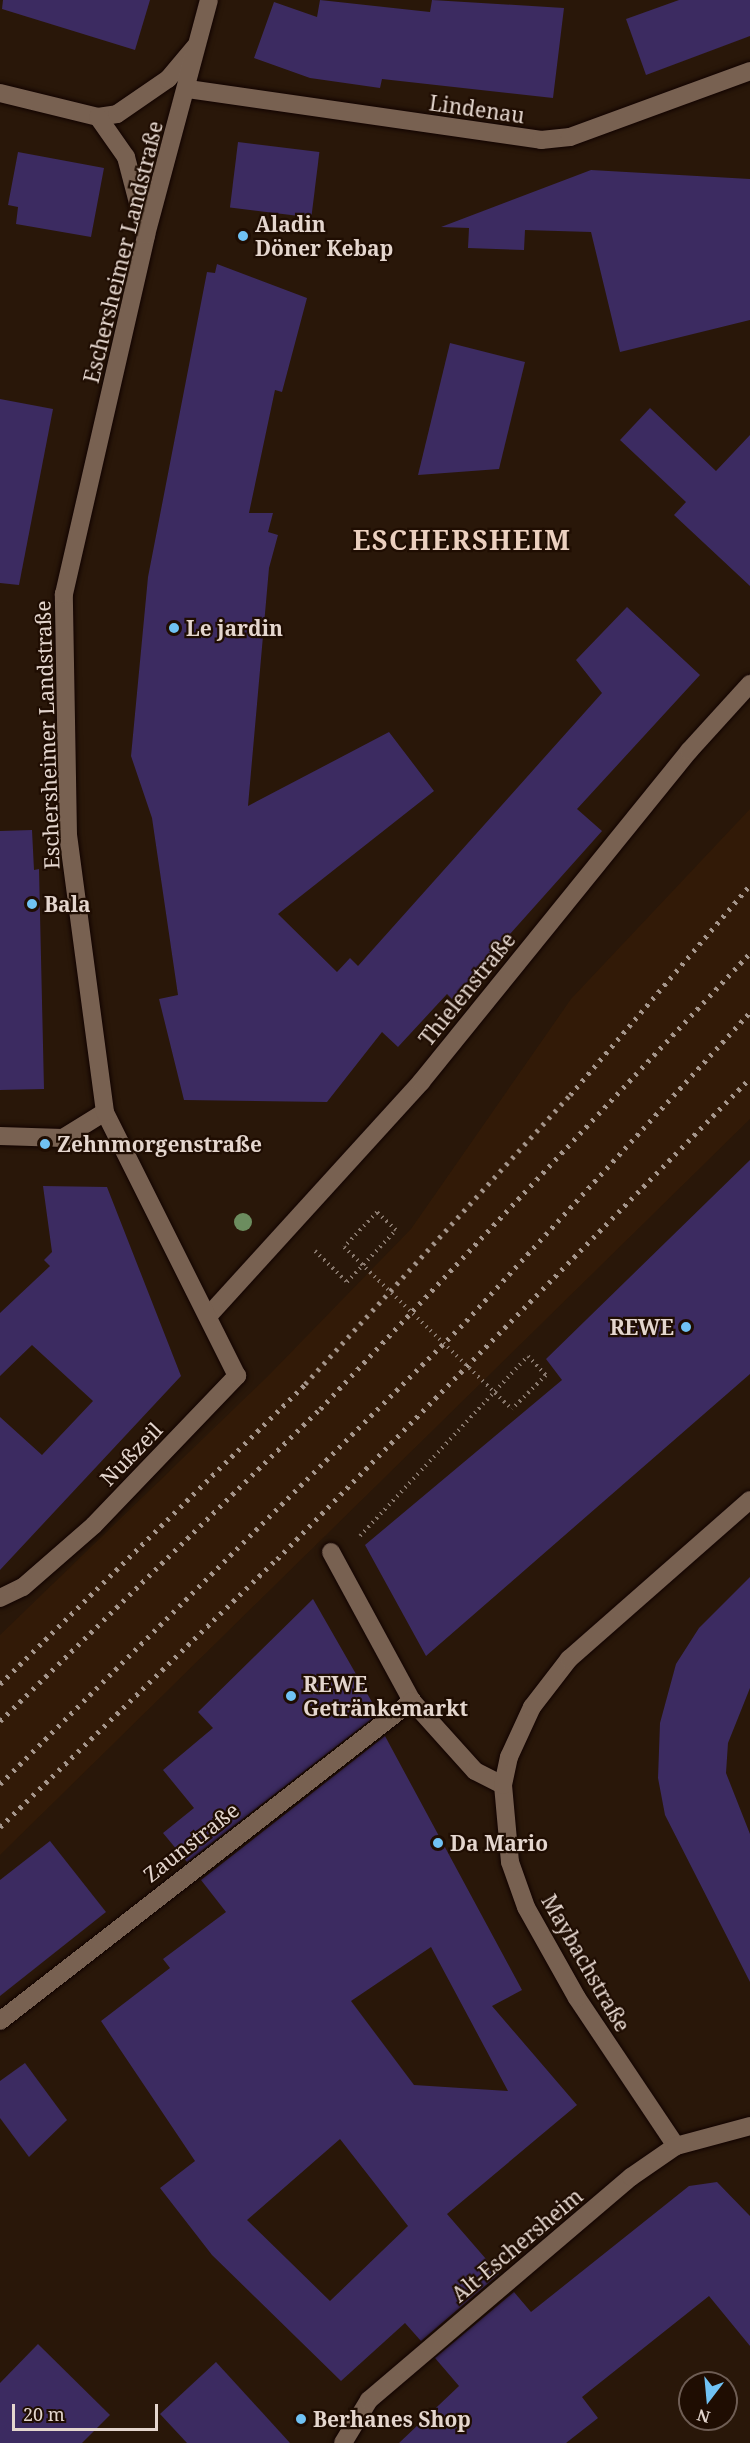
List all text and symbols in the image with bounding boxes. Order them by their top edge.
street label: Lindenau [428,90,526,128]
street label: Eschersheimer Landstraße [78,119,168,385]
place label: Aladin Döner Kebap [255,211,393,261]
marker: Aladin Döner Kebap [236,229,250,243]
district label: ESCHERSHEIM [353,524,571,556]
street label: Eschersheimer Landstraße [30,600,64,870]
place label: Le jardin [186,615,283,641]
marker: Le jardin [167,621,181,635]
place label: Bala [44,891,91,917]
marker: Bala [25,897,39,911]
street label: Thielenstraße [414,927,520,1051]
place label: Zehnmorgenstraße [57,1131,262,1157]
marker: Zehnmorgenstraße [38,1137,52,1151]
place label: REWE [610,1314,674,1340]
marker: REWE [679,1320,693,1334]
street label: Nußzeil [95,1417,167,1491]
place label: REWE Getränkemarkt [303,1671,468,1721]
marker: REWE Getränkemarkt [284,1689,298,1703]
street label: Zaunstraße [138,1797,244,1887]
place label: Da Mario [450,1830,548,1856]
marker: Da Mario [431,1836,445,1850]
street label: Maybachstraße [537,1890,635,2036]
street label: Alt-Eschersheim [446,2183,588,2307]
north arrow [678,2371,738,2431]
scale bar [15,2392,160,2430]
text: 20 m [23,2402,65,2426]
text: N [695,2404,713,2429]
place label: Berhanes Shop [313,2406,471,2432]
marker: Berhanes Shop [294,2412,308,2426]

